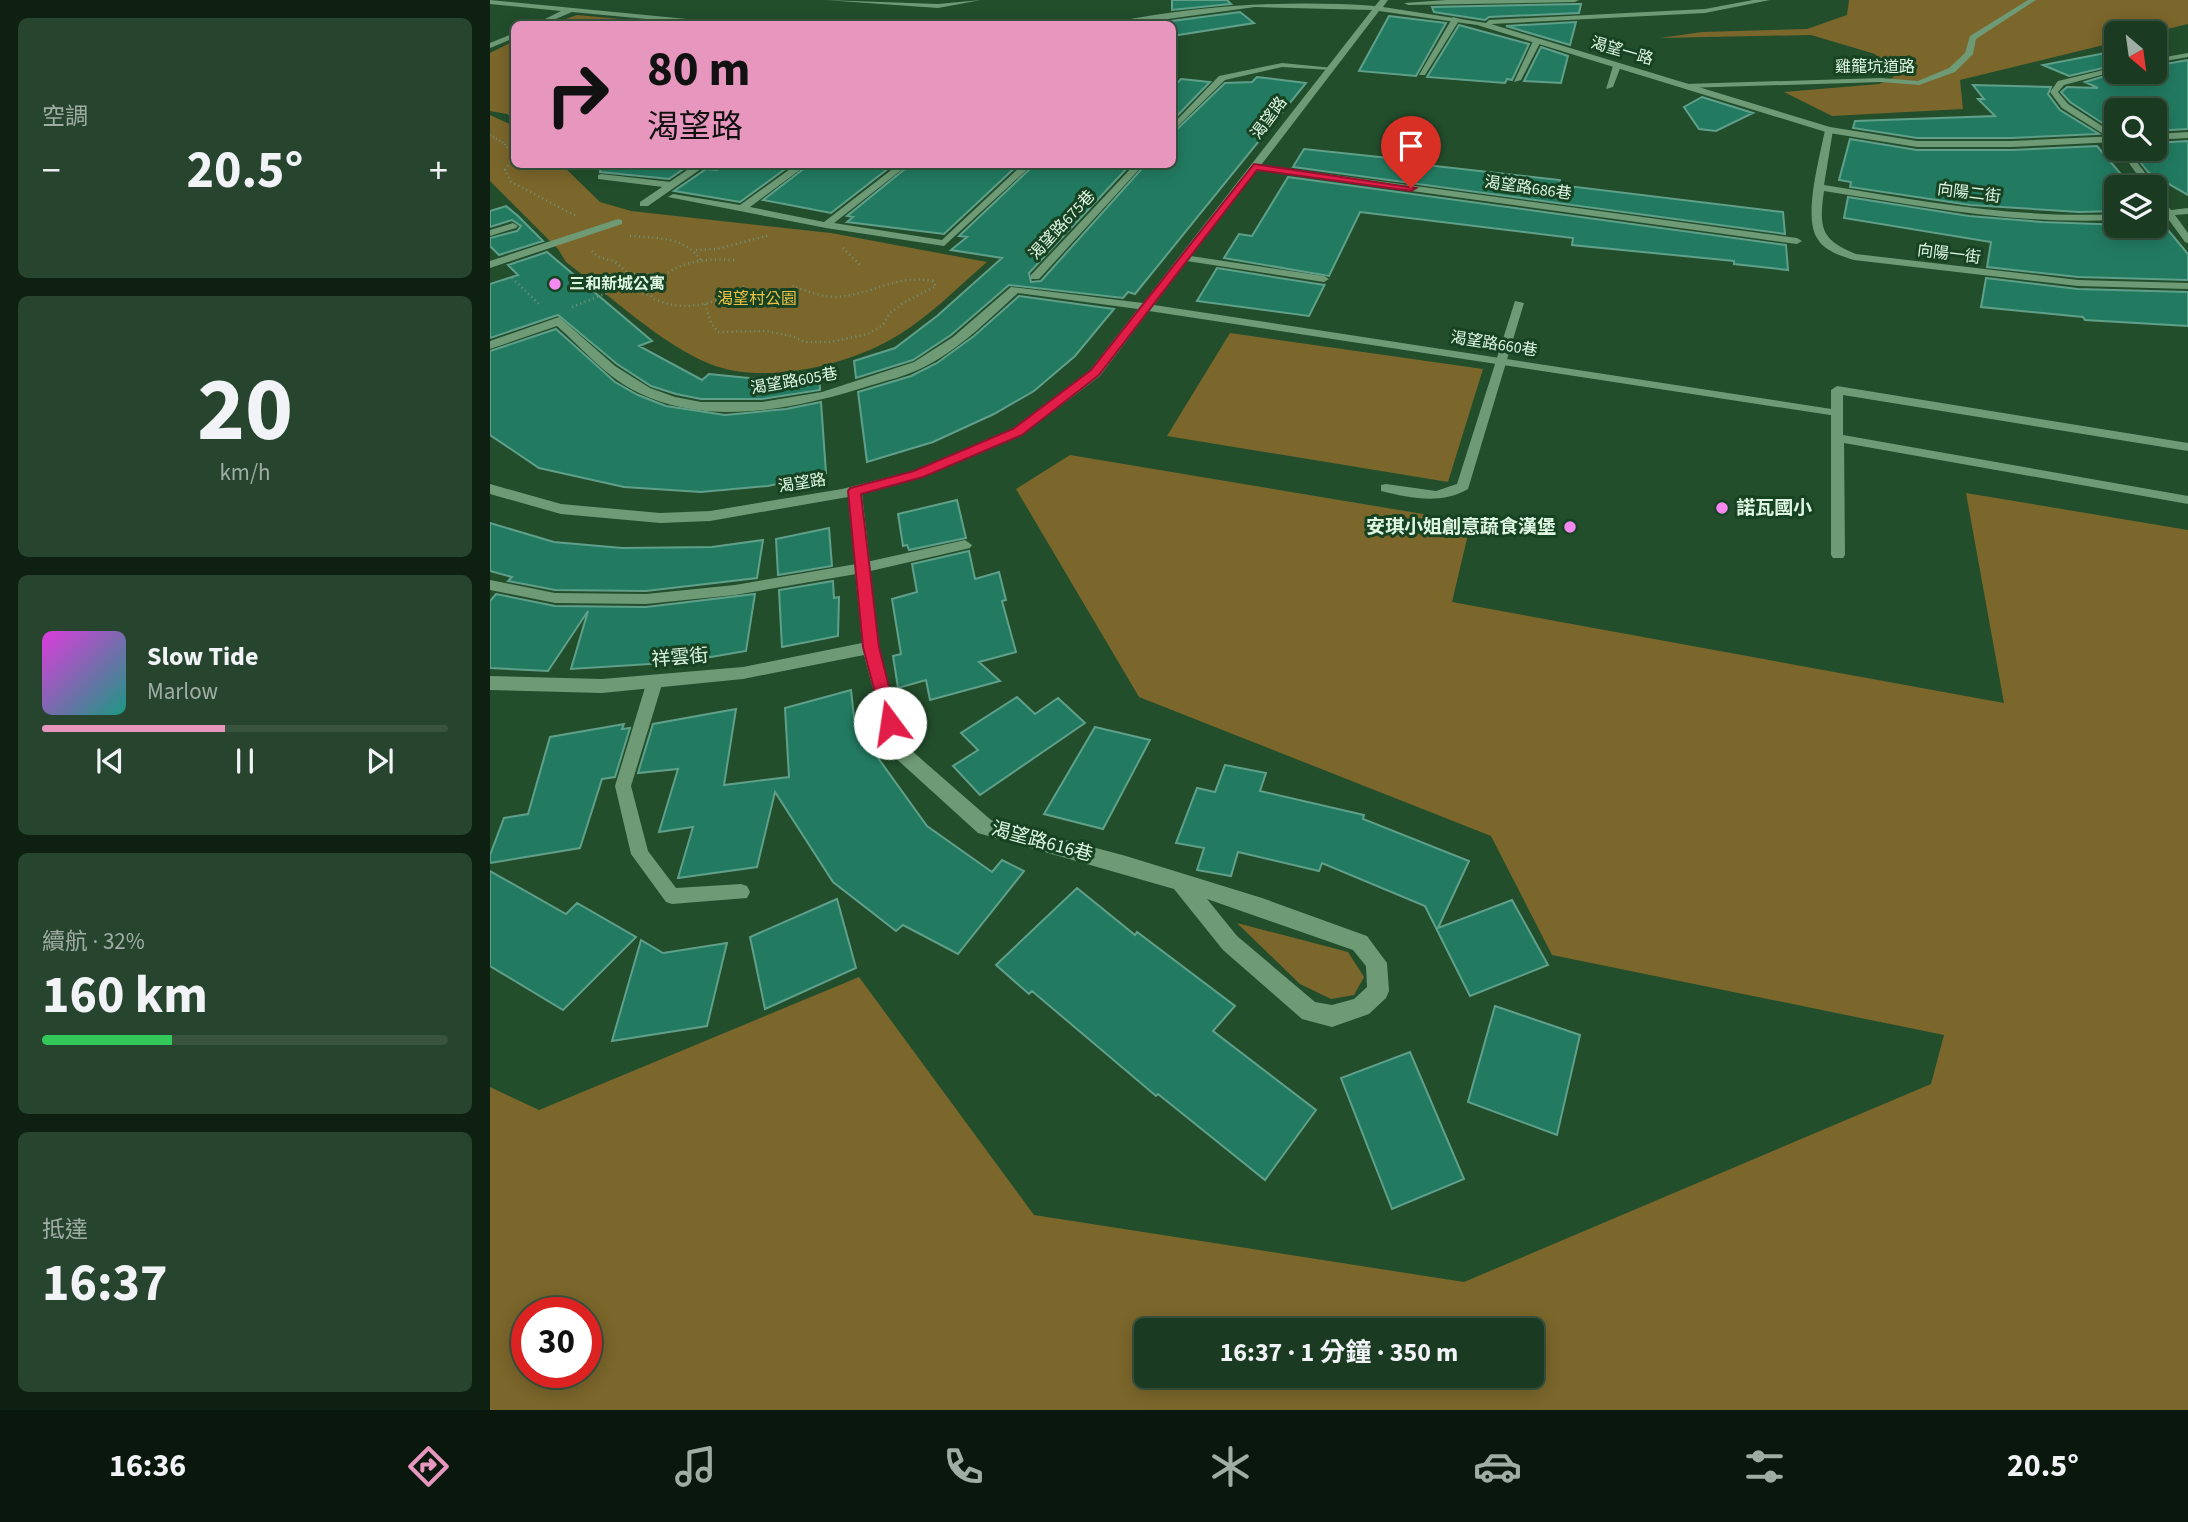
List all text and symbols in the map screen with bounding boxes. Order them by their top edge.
north arrow [2104,21,2166,84]
map controls [2104,21,2167,238]
street label: 渴望一路 [1588,32,1656,70]
text: 80 m [647,35,751,105]
icon: right [532,49,623,140]
street label: 雞籠坑道路 [1835,56,1915,78]
street label: 渴望路 [1246,92,1292,144]
button: search [2104,98,2167,161]
text: 空調 [42,100,88,133]
text: 渴望路 [647,104,743,150]
pin [1381,116,1441,188]
icon: arrive [1392,127,1430,165]
text: 20.5° [187,134,303,208]
text: − [42,144,61,198]
text: + [429,144,448,198]
street label: 渴望路686巷 [1483,171,1573,205]
button: layers [2104,175,2167,238]
street label: 向陽二街 [1936,178,2002,208]
street label: 渴望路675巷 [1024,185,1100,265]
street label: 向陽一街 [1916,239,1982,269]
place label: 三和新城公寓 [569,273,665,295]
marker: 三和新城公寓 [547,276,563,292]
park label: 渴望村公園 [717,288,797,310]
street label: 渴望路660巷 [1449,326,1539,362]
text: 20 [197,346,293,475]
street label: 渴望路605巷 [749,363,839,399]
text: km/h [219,456,271,489]
street label: 渴望路 [777,468,827,498]
place label: 諾瓦國小 [1736,495,1812,522]
marker: 諾瓦國小 [1714,500,1730,516]
place label: 安琪小姐創意蔬食漢堡 [1366,514,1556,541]
marker: 安琪小姐創意蔬食漢堡 [1562,519,1578,535]
text: Slow Tide [147,638,258,675]
street label: 祥雲街 [650,642,710,674]
text: Marlow [147,675,218,708]
position arrow [853,686,927,760]
icon: previous [91,742,129,780]
icon: pause [226,742,264,780]
icon: next [361,742,399,780]
street label: 渴望路616巷 [988,815,1096,869]
text: 續航 · 32% [42,925,145,958]
text: 160 km [42,959,208,1033]
text: 抵達 [42,1213,88,1246]
text: 16:37 [42,1247,167,1321]
speed limit sign: 30 [511,1297,602,1388]
text: 16:37 · 1 分鐘 · 350 m [1220,1334,1458,1371]
icon: directions [404,1442,453,1491]
icon: music [671,1442,720,1491]
icon: phone [939,1442,988,1491]
icon: climate [1206,1442,1255,1491]
icon: car [1473,1442,1522,1491]
icon: filters [1740,1442,1789,1491]
text: 16:36 [109,1443,186,1489]
text: 20.5° [2007,1443,2079,1489]

